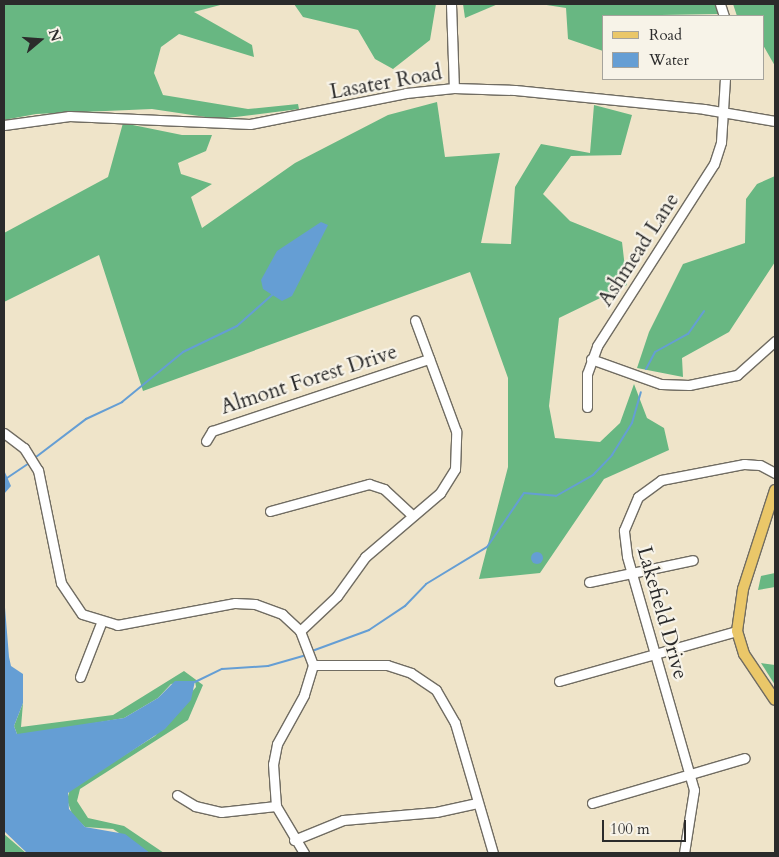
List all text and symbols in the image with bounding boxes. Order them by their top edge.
north arrow [15,15,65,65]
legend [602,15,764,80]
text: Road [649,25,682,45]
text: N [44,26,66,44]
text: Water [649,50,689,70]
street label: Lasater Road [328,61,444,105]
street label: Ashmead Lane [593,189,685,311]
street label: Almont Forest Drive [218,340,400,420]
street label: Lakefield Drive [631,544,693,682]
scale bar [604,810,688,842]
text: 100 m [610,819,650,839]

